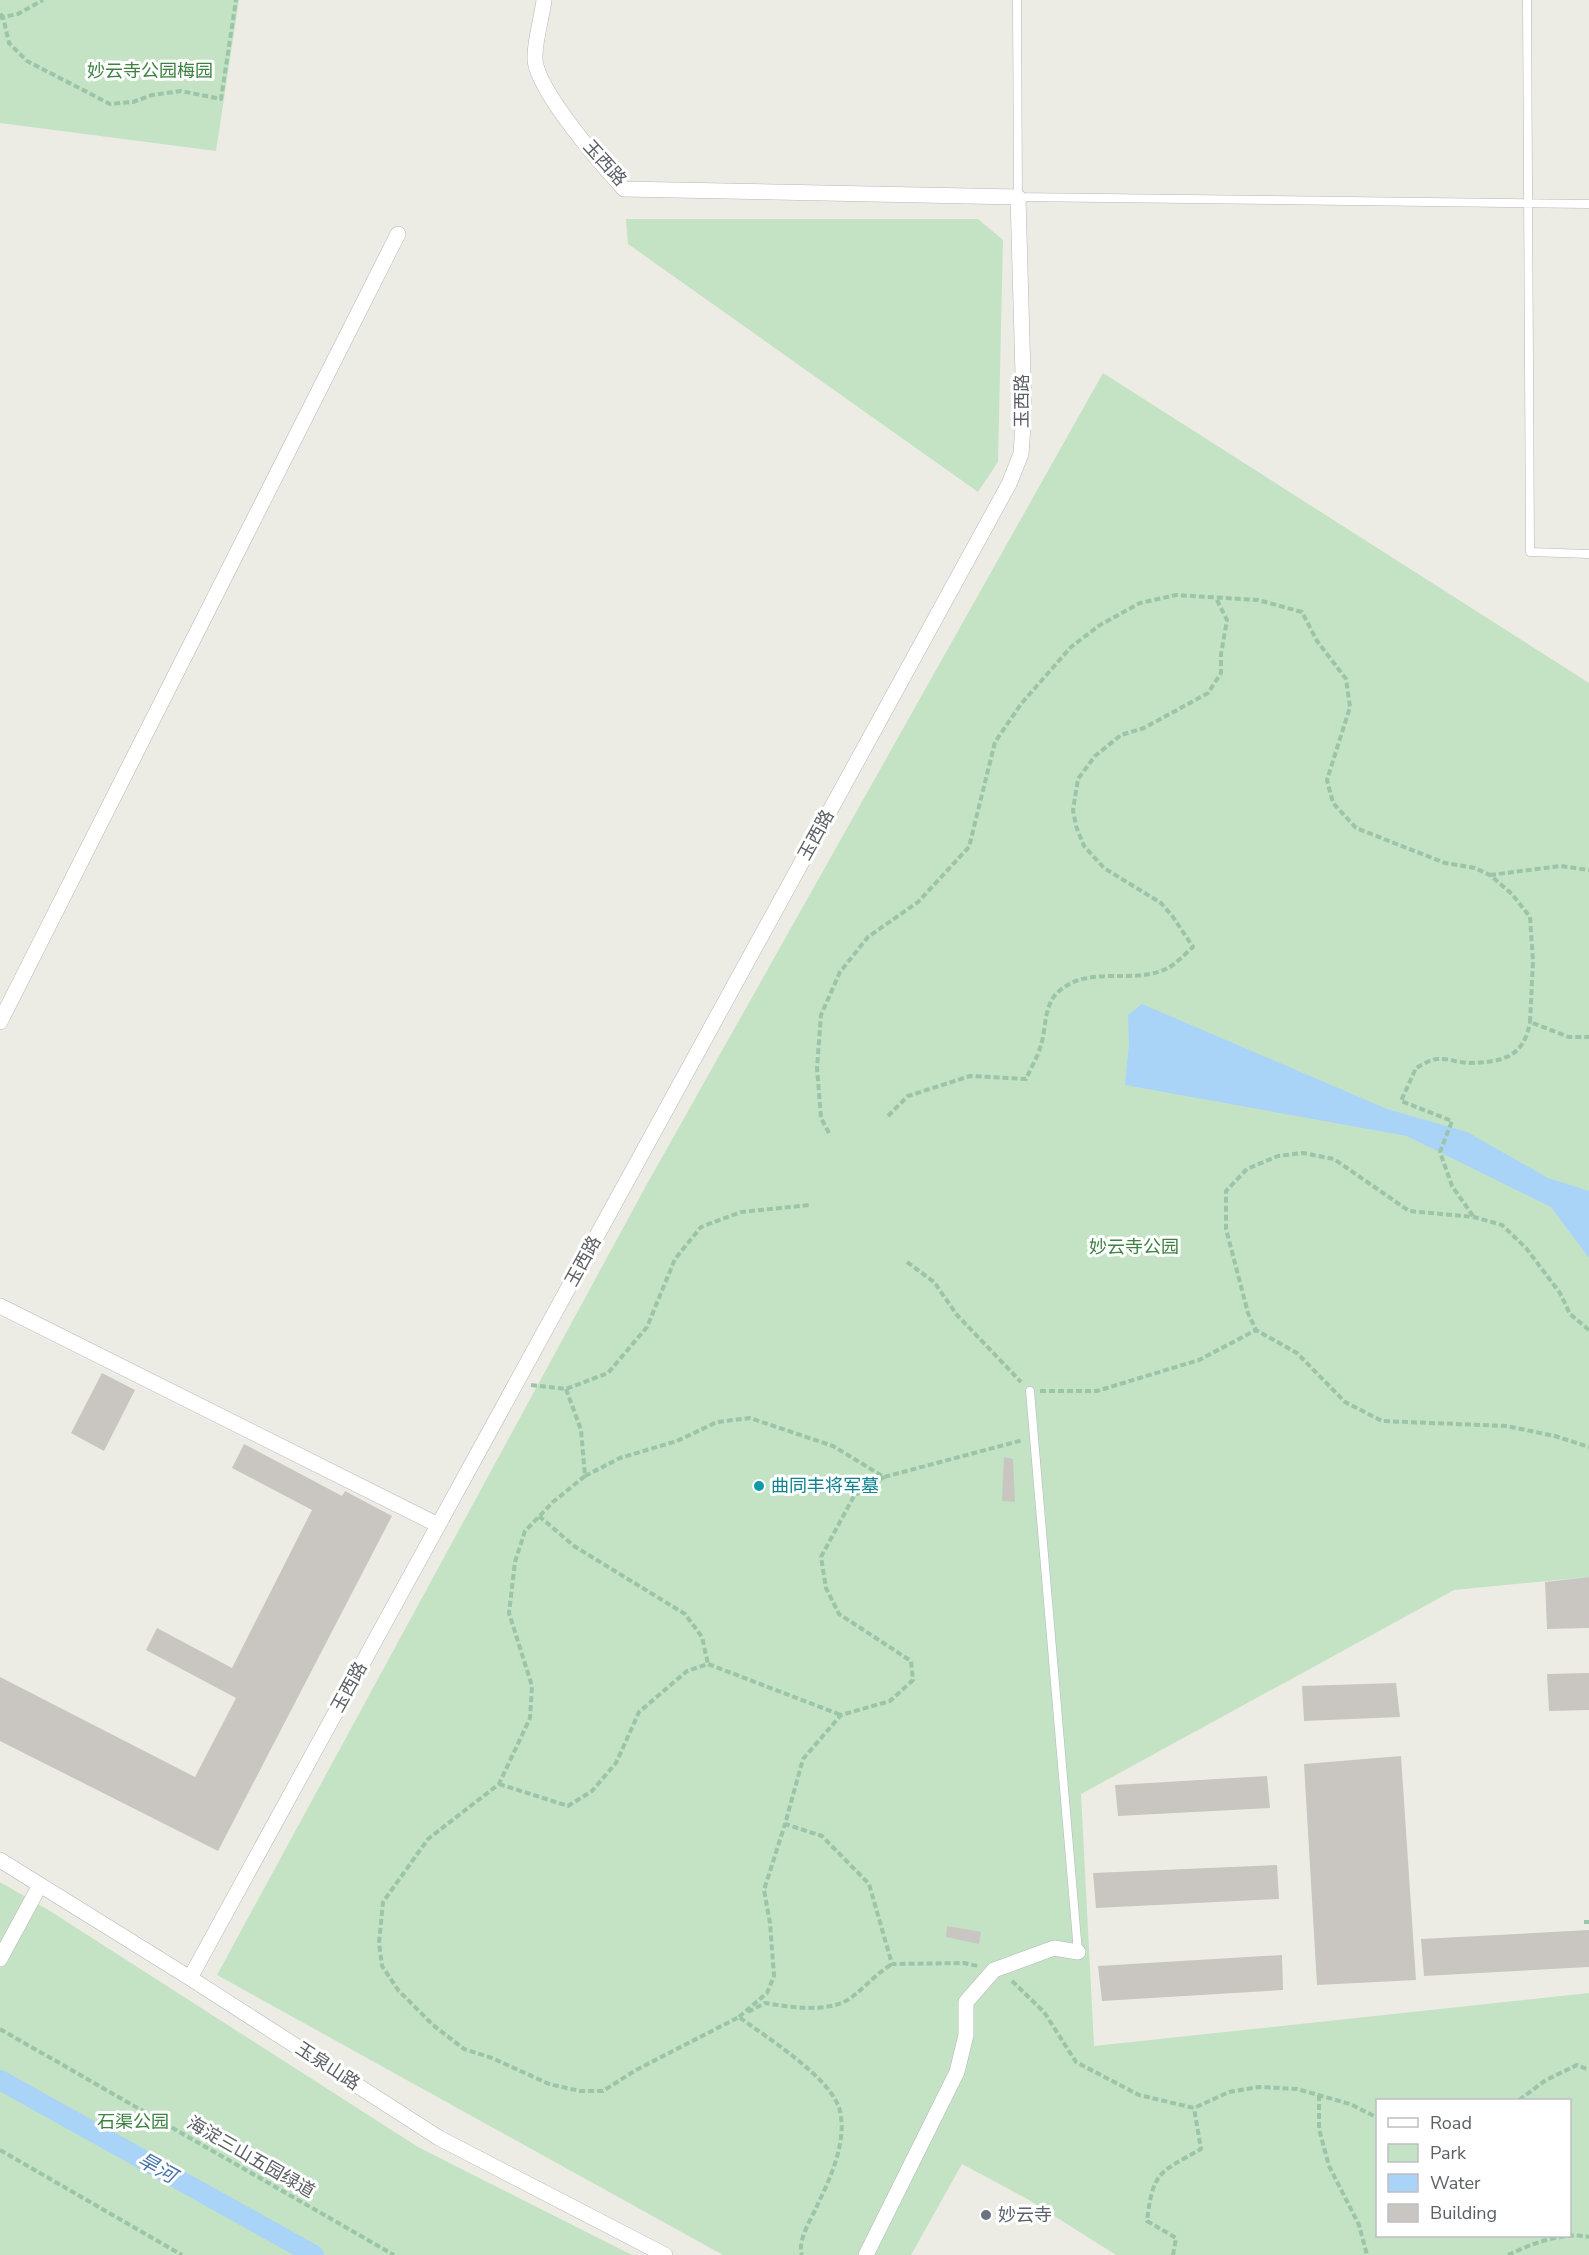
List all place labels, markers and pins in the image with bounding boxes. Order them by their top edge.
place label: 曲同丰将军墓 [771,1474,879,1498]
marker: 曲同丰将军墓 [752,1479,766,1493]
place label: 妙云寺 [998,2203,1052,2227]
marker: 妙云寺 [979,2208,993,2222]

